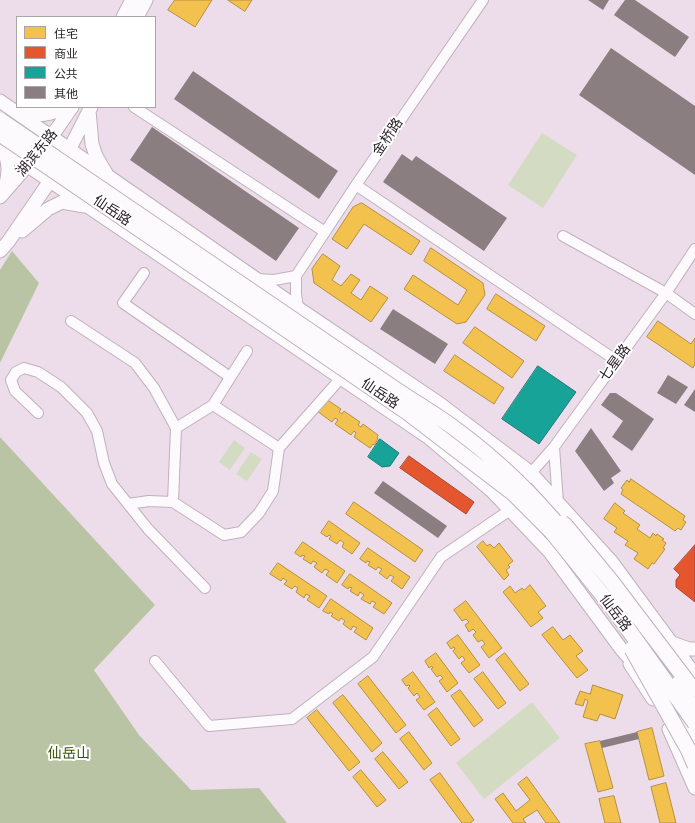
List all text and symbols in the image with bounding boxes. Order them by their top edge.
legend [16,16,156,108]
text: 住宅 [54,27,78,41]
text: 商业 [54,47,78,61]
text: 公共 [54,67,78,81]
text: 其他 [54,87,78,101]
street label: 金桥路 [369,115,407,159]
street label: 湖滨东路 [13,126,61,180]
street label: 仙岳路 [90,192,134,230]
street label: 七星路 [596,341,634,385]
street label: 仙岳路 [358,375,402,413]
street label: 仙岳路 [596,591,634,635]
park label: 仙岳山 [48,746,90,762]

